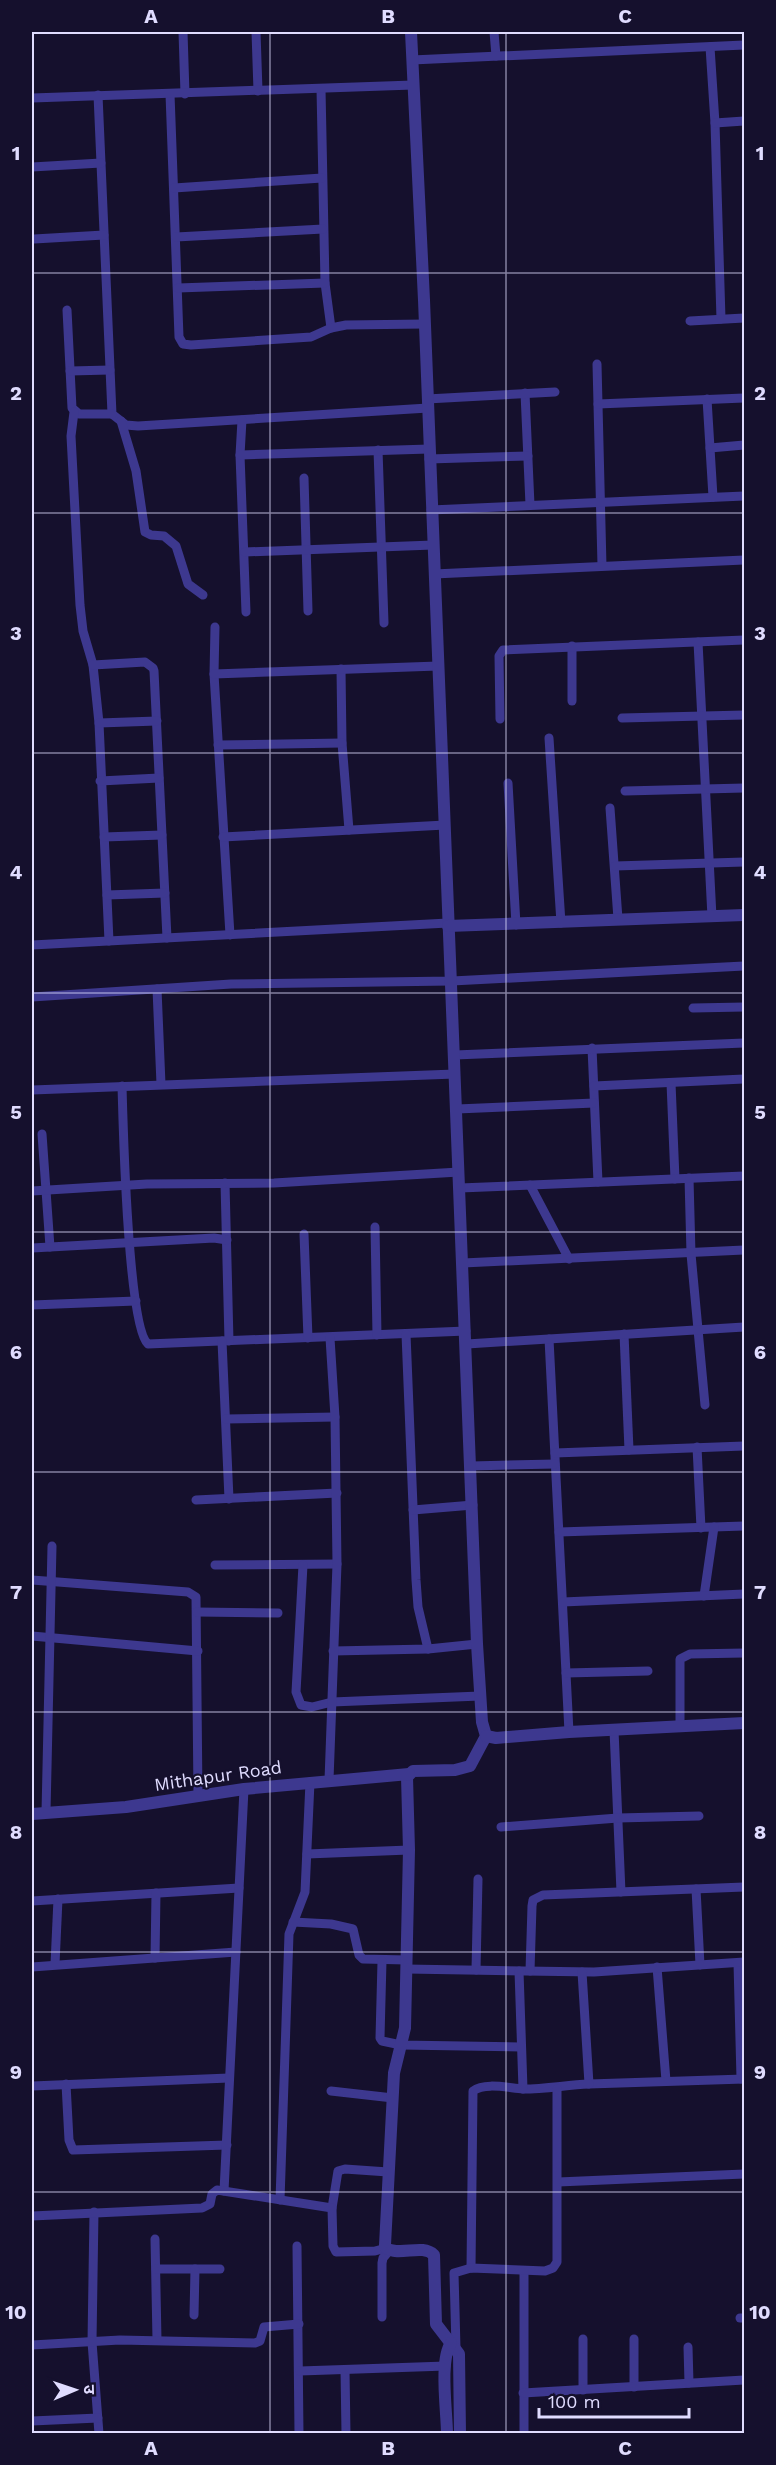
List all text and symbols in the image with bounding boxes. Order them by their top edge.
text: A [144,4,158,28]
text: B [381,4,395,28]
text: C [618,4,632,28]
text: 1 [12,141,20,165]
text: 1 [756,141,764,165]
text: 2 [10,381,22,405]
text: 2 [754,381,766,405]
text: 3 [10,621,22,645]
text: 3 [754,621,766,645]
text: 4 [10,860,23,884]
text: 4 [754,860,767,884]
text: 5 [10,1100,22,1124]
text: 5 [754,1100,766,1124]
text: 6 [10,1340,22,1364]
text: 6 [754,1340,766,1364]
text: 7 [10,1580,22,1604]
text: 7 [754,1580,766,1604]
street label: Mithapur Road [153,1756,283,1795]
text: 8 [10,1820,22,1844]
text: 8 [754,1820,766,1844]
text: 9 [10,2060,22,2084]
text: 9 [754,2060,766,2084]
text: 10 [5,2300,27,2324]
text: 10 [749,2300,771,2324]
north arrow [45,2360,105,2420]
scale bar [539,2381,689,2419]
text: उ [80,2384,99,2395]
text: 100 m [548,2391,601,2412]
text: A [144,2436,158,2460]
text: B [381,2436,395,2460]
text: C [618,2436,632,2460]

